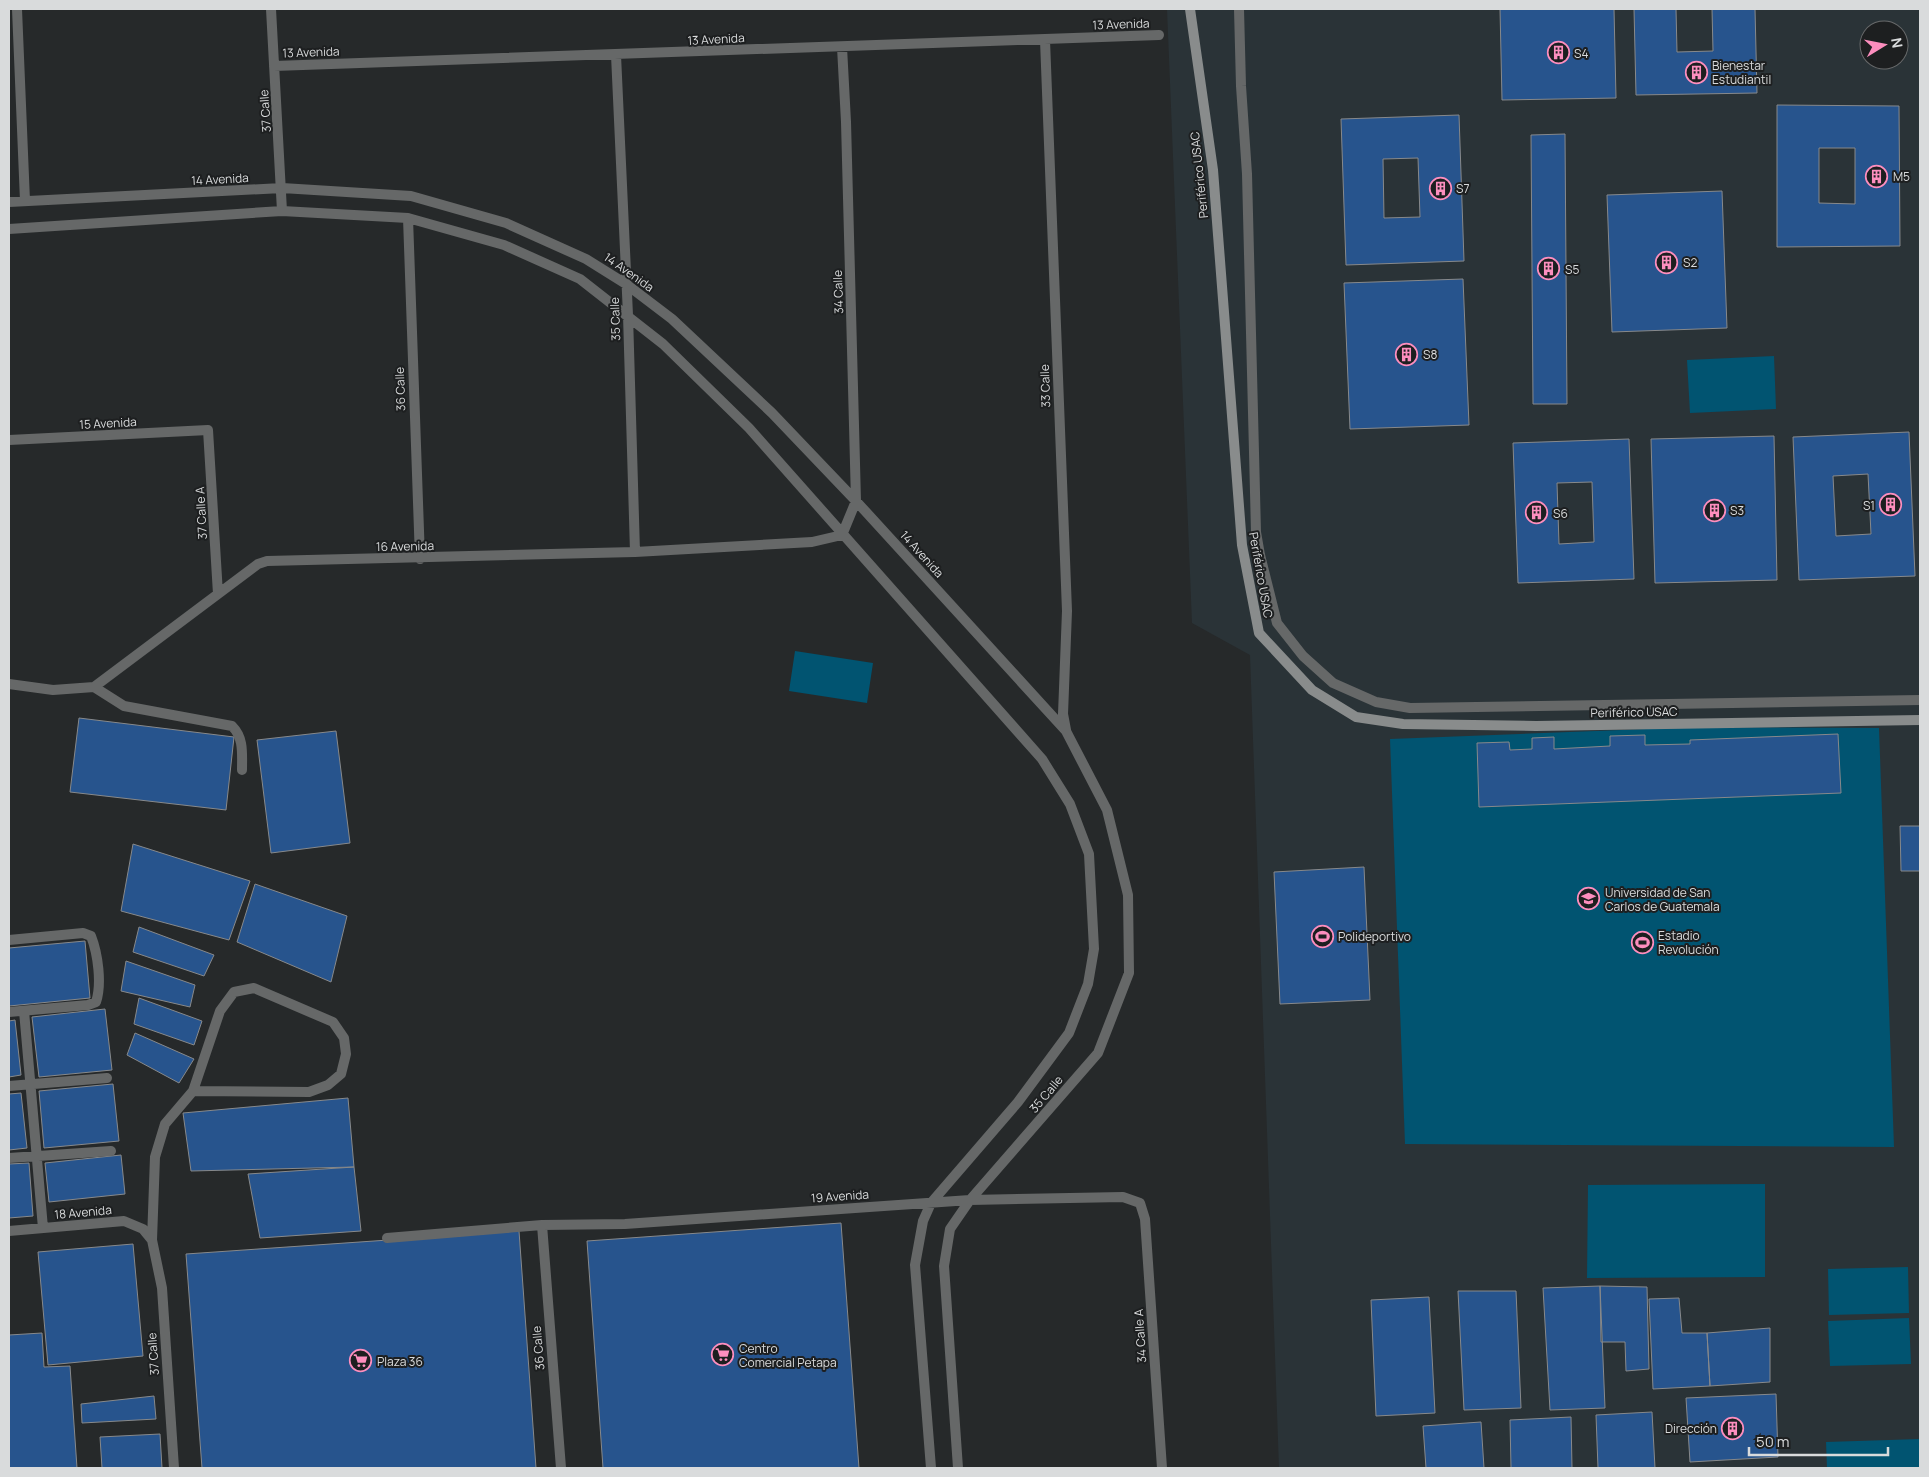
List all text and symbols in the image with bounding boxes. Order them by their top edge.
street label: 13 Avenida [1092,15,1150,33]
north arrow [1859,20,1909,70]
street label: 13 Avenida [687,29,745,49]
text: N [1887,36,1908,49]
building icon: S4 [1546,41,1570,65]
street label: 13 Avenida [282,43,340,61]
place label: S4 [1574,45,1588,62]
place label: Bienestar Estudiantil [1712,57,1771,88]
building icon: Bienestar Estudiantil [1684,60,1708,84]
street label: 37 Calle [255,89,275,133]
street label: Periférico USAC [1186,130,1212,219]
building icon: M5 [1865,164,1889,188]
place label: M5 [1893,168,1910,185]
street label: 14 Avenida [191,169,249,189]
building icon: S7 [1428,176,1452,200]
place label: S7 [1456,180,1469,197]
street label: 14 Avenida [600,248,658,296]
building icon: S2 [1655,250,1679,274]
place label: S2 [1683,254,1697,271]
building icon: S5 [1537,257,1561,281]
place label: S5 [1565,261,1579,278]
street label: 34 Calle [829,270,847,314]
street label: 35 Calle [606,297,624,341]
building icon: S8 [1395,342,1419,366]
place label: S8 [1423,346,1437,363]
street label: 33 Calle [1036,364,1054,408]
street label: 36 Calle [391,367,409,411]
street label: 15 Avenida [79,413,137,433]
street label: 37 Calle A [191,486,211,540]
building icon: S1 [1879,493,1903,517]
place label: S1 [1863,497,1875,514]
building icon: S3 [1702,498,1726,522]
building icon: S6 [1525,501,1549,525]
place label: S3 [1730,502,1744,519]
place label: S6 [1553,505,1568,522]
street label: 14 Avenida [896,527,948,581]
street label: Periférico USAC [1245,531,1277,620]
street label: 16 Avenida [376,537,434,555]
street label: Periférico USAC [1590,703,1678,721]
place label: Universidad de San Carlos de Guatemala [1605,884,1720,915]
school or university icon: Universidad de San Carlos de Guatemala [1577,887,1601,911]
sports icon: Polideportivo [1310,924,1334,948]
place label: Estadio Revolución [1658,927,1719,958]
place label: Polideportivo [1338,928,1411,945]
sports icon: Estadio Revolución [1630,930,1654,954]
street label: 35 Calle [1025,1072,1067,1116]
street label: 19 Avenida [810,1185,870,1207]
street label: 18 Avenida [54,1201,112,1223]
street label: 34 Calle A [1130,1308,1150,1364]
street label: 36 Calle [528,1325,548,1371]
street label: 37 Calle [143,1332,163,1376]
place label: Centro Comercial Petapa [739,1340,837,1371]
supermarket icon: Centro Comercial Petapa [711,1343,735,1367]
supermarket icon: Plaza 36 [349,1349,373,1373]
place label: Plaza 36 [377,1353,423,1370]
building icon: Dirección [1721,1416,1745,1440]
place label: Dirección [1665,1420,1717,1437]
scale bar [1749,1424,1888,1456]
text: 50 m [1756,1431,1790,1452]

